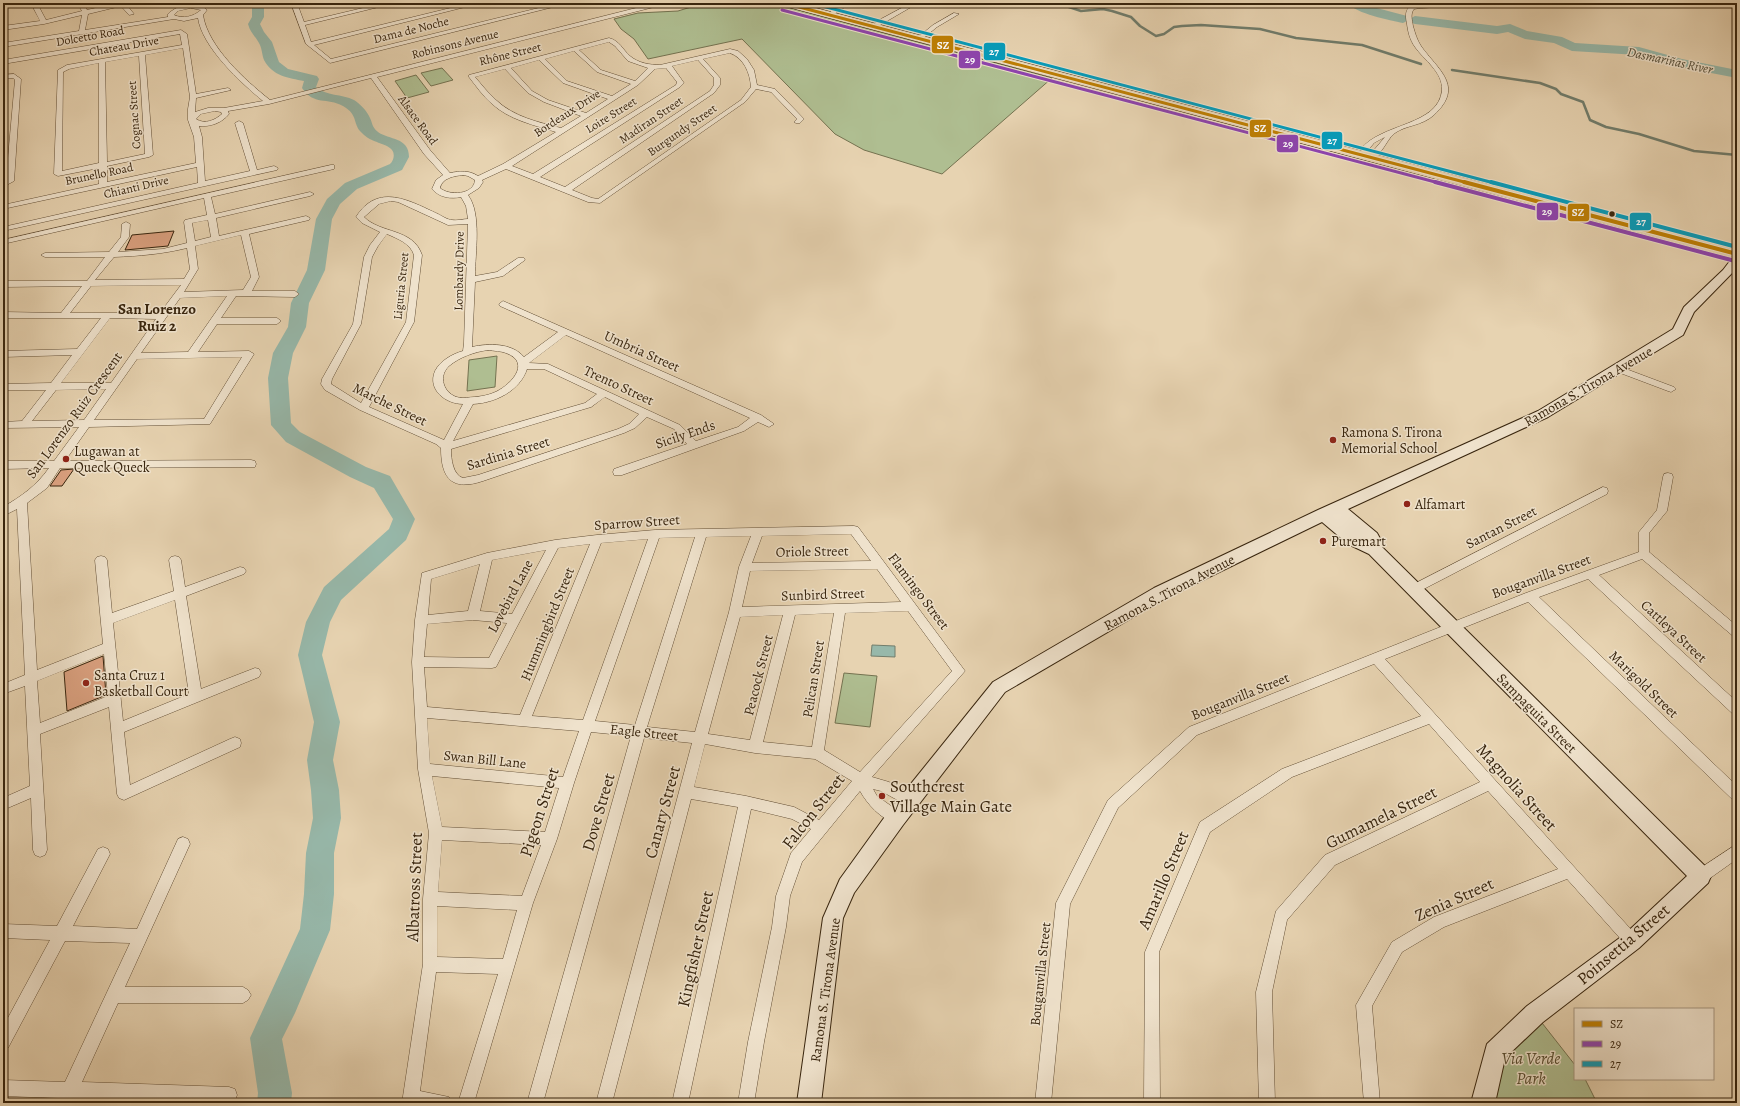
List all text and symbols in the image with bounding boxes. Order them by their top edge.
street label: Dama de Noche [372,13,450,47]
street label: Dolcetto Road [55,22,126,50]
street label: Robinsons Avenue [410,25,500,63]
street label: Chateau Drive [88,32,160,60]
line badge: SZ [931,35,954,54]
text: SZ [937,38,950,53]
street label: Rhône Street [477,39,543,69]
line badge: 27 [983,42,1006,61]
water label: Dasmariñas River [1626,43,1715,78]
text: 27 [989,44,999,59]
line badge: 29 [958,50,981,69]
text: 29 [965,52,975,67]
street label: Cognac Street [124,80,144,150]
street label: Bordeaux Drive [531,85,603,141]
street label: Alsace Road [394,91,442,149]
street label: Loire Street [583,93,640,137]
street label: Madiran Street [616,93,686,147]
street label: Burgundy Street [644,100,720,160]
line badge: SZ [1249,119,1272,138]
text: SZ [1254,121,1267,136]
line badge: 27 [1321,131,1343,150]
text: 27 [1327,133,1337,148]
line badge: 29 [1276,134,1299,153]
text: 29 [1283,136,1293,151]
street label: Brunello Road [63,159,135,189]
street label: Chianti Drive [102,172,170,202]
line badge: 29 [1536,202,1559,221]
line badge: SZ [1567,203,1590,222]
text: 29 [1542,204,1552,219]
text: SZ [1572,205,1585,220]
unlabelled marker [1607,209,1617,219]
line badge: 27 [1629,212,1652,231]
text: 27 [1636,214,1646,229]
street label: Lombardy Drive [450,231,468,311]
street label: Liguria Street [390,252,412,320]
district label: San Lorenzo Ruiz 2 [118,299,196,336]
street label: Umbria Street [601,326,683,377]
street label: Ramona S. Tirona Avenue [1520,342,1656,431]
street label: San Lorenzo Ruiz Crescent [22,348,127,482]
street label: Trento Street [581,361,657,410]
street label: Marche Street [350,378,430,431]
street label: Sicily Ends [653,415,718,454]
place label: Ramona S. Tirona Memorial School [1341,423,1443,458]
street label: Sardinia Street [464,432,552,475]
marker: Ramona S. Tirona Memorial School [1328,435,1338,445]
place label: Lugawan at Queck Queck [74,442,150,477]
marker: Lugawan at Queck Queck [61,454,71,464]
place label: Alfamart [1414,495,1466,514]
marker: Alfamart [1402,499,1412,509]
street label: Santan Street [1462,501,1540,553]
street label: Sparrow Street [594,510,681,535]
place label: Puremart [1331,532,1386,551]
marker: Puremart [1318,536,1328,546]
street label: Oriole Street [775,541,849,562]
street label: Flamingo Street [883,549,954,634]
street label: Ramona S. Tirona Avenue [1100,550,1238,635]
street label: Bouganvilla Street [1489,550,1594,603]
street label: Lovebird Lane [483,556,538,636]
street label: Hummingbird Street [516,564,579,684]
street label: Sunbird Street [781,584,866,605]
street label: Cattleya Street [1636,596,1711,667]
street label: Peacock Street [739,632,778,718]
street label: Pelican Street [798,639,829,719]
street label: Marigold Street [1605,646,1683,723]
place label: Santa Cruz 1 Basketball Court [94,666,189,701]
street label: Bouganvilla Street [1188,668,1292,725]
street label: Sampaguita Street [1492,669,1581,758]
marker: Santa Cruz 1 Basketball Court [81,678,91,688]
street label: Eagle Street [609,719,679,746]
street label: Magnolia Street [1471,739,1562,836]
street label: Swan Bill Lane [443,746,527,773]
street label: Canary Street [639,763,686,861]
street label: Pigeon Street [514,764,565,860]
street label: Falcon Street [777,768,850,854]
street label: Dove Street [576,770,621,854]
place label: Southcrest Village Main Gate [889,775,1012,818]
street label: Gumamela Street [1322,780,1441,854]
marker: Southcrest Village Main Gate [877,791,887,801]
street label: Amarillo Street [1132,827,1195,934]
street label: Albatross Street [401,831,428,943]
street label: Zenia Street [1411,872,1498,927]
street label: Kingfisher Street [672,888,719,1009]
street label: Poinsettia Street [1572,898,1675,990]
street label: Ramona S. Tirona Avenue [806,917,845,1064]
street label: Bouganvilla Street [1026,921,1055,1027]
legend [1574,1008,1714,1080]
text: SZ [1610,1016,1623,1032]
text: 29 [1610,1036,1621,1052]
park label: Via Verde Park [1502,1047,1560,1090]
text: 27 [1610,1056,1622,1072]

